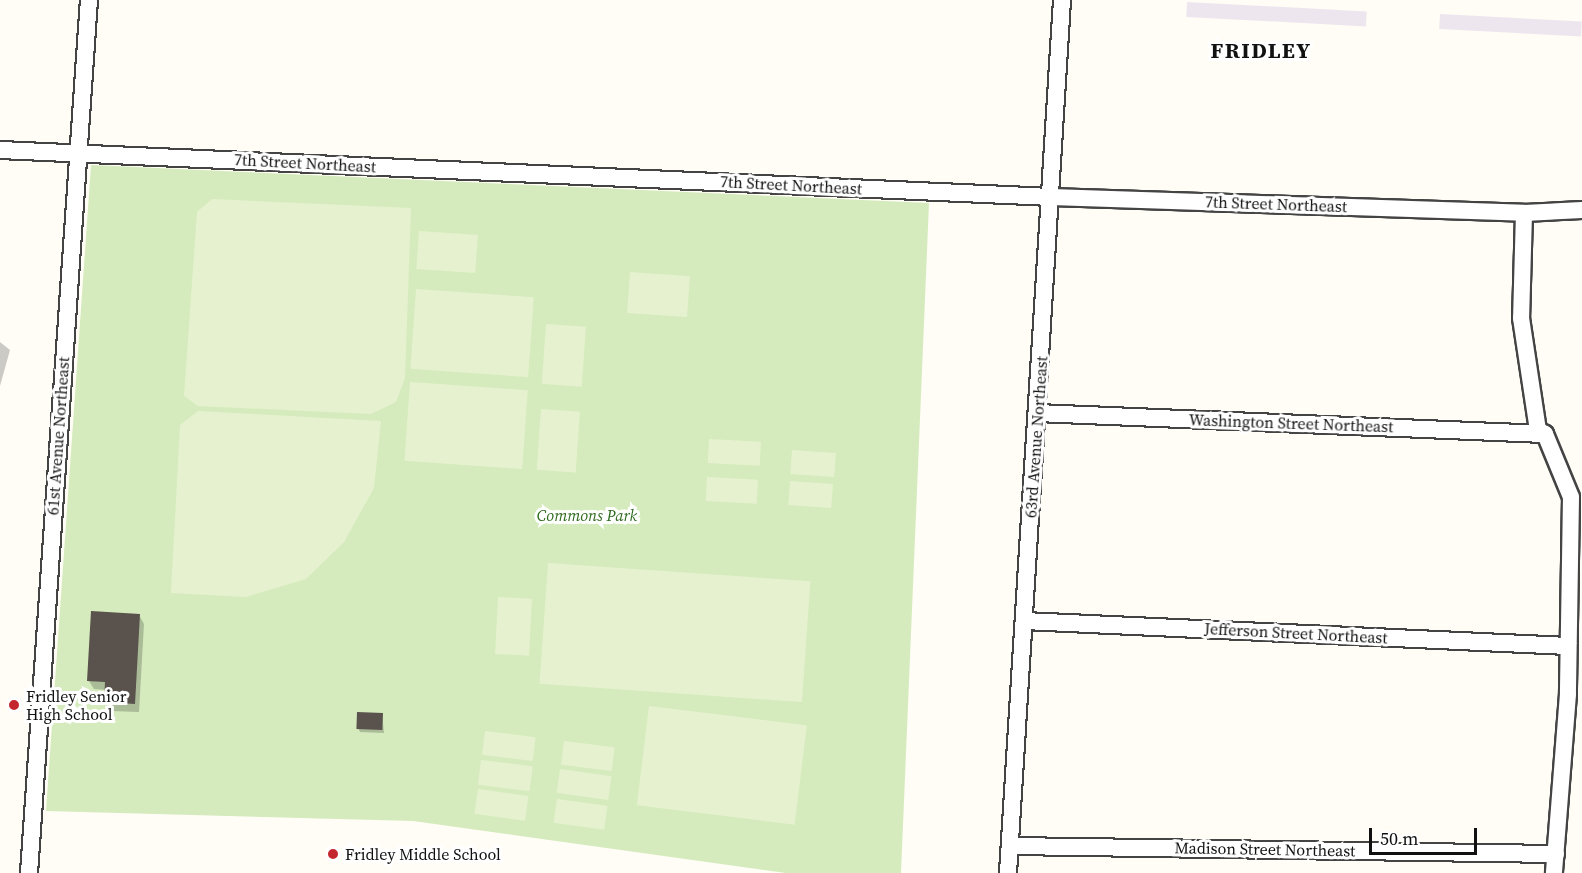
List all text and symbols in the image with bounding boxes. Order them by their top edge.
district label: FRIDLEY [1211,38,1311,64]
street label: 7th Street Northeast [234,150,376,176]
street label: 7th Street Northeast [720,172,862,198]
street label: 7th Street Northeast [1205,192,1347,216]
street label: 63rd Avenue Northeast [1021,355,1051,519]
street label: 61st Avenue Northeast [43,356,73,516]
street label: Washington Street Northeast [1188,410,1394,436]
park label: Commons Park [537,505,637,525]
street label: Jefferson Street Northeast [1204,619,1388,647]
place label: Fridley Senior High School [26,686,127,724]
marker: Fridley Senior High School [7,698,21,712]
scale bar [1372,816,1480,854]
text: 50 m [1380,826,1418,851]
street label: Madison Street Northeast [1174,838,1356,860]
place label: Fridley Middle School [345,844,501,864]
marker: Fridley Middle School [326,847,340,861]

